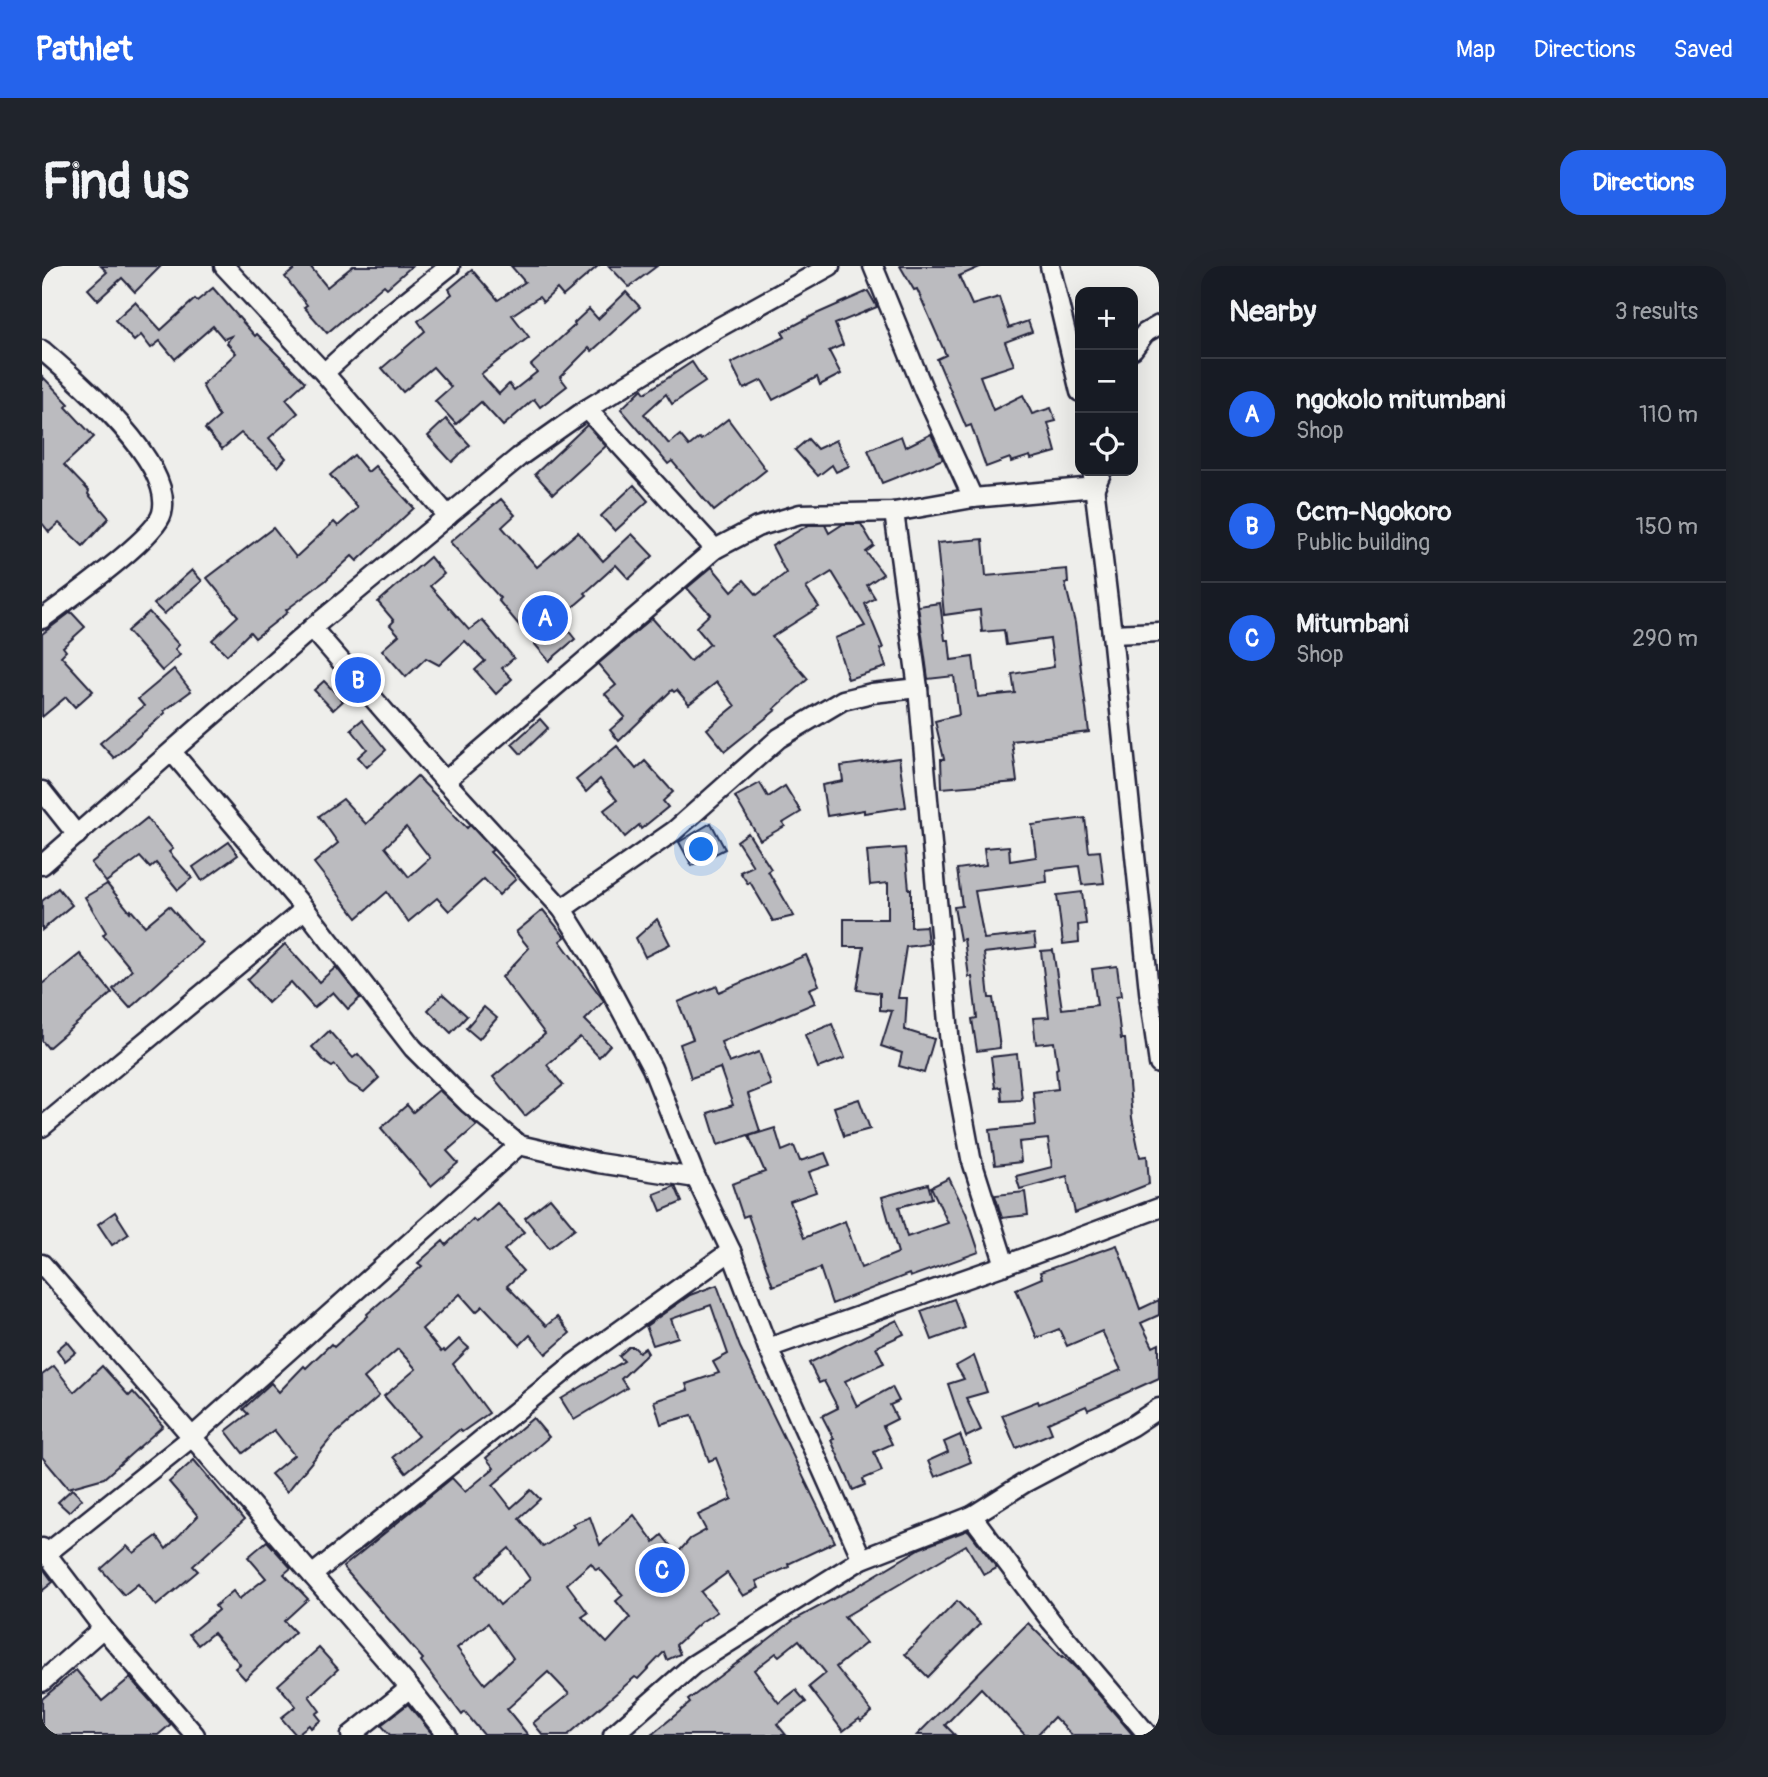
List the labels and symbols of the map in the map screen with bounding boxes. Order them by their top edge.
pin: A [522,592,568,644]
pin: B [335,654,381,706]
your location [684,832,718,866]
pin: C [639,1544,685,1596]

